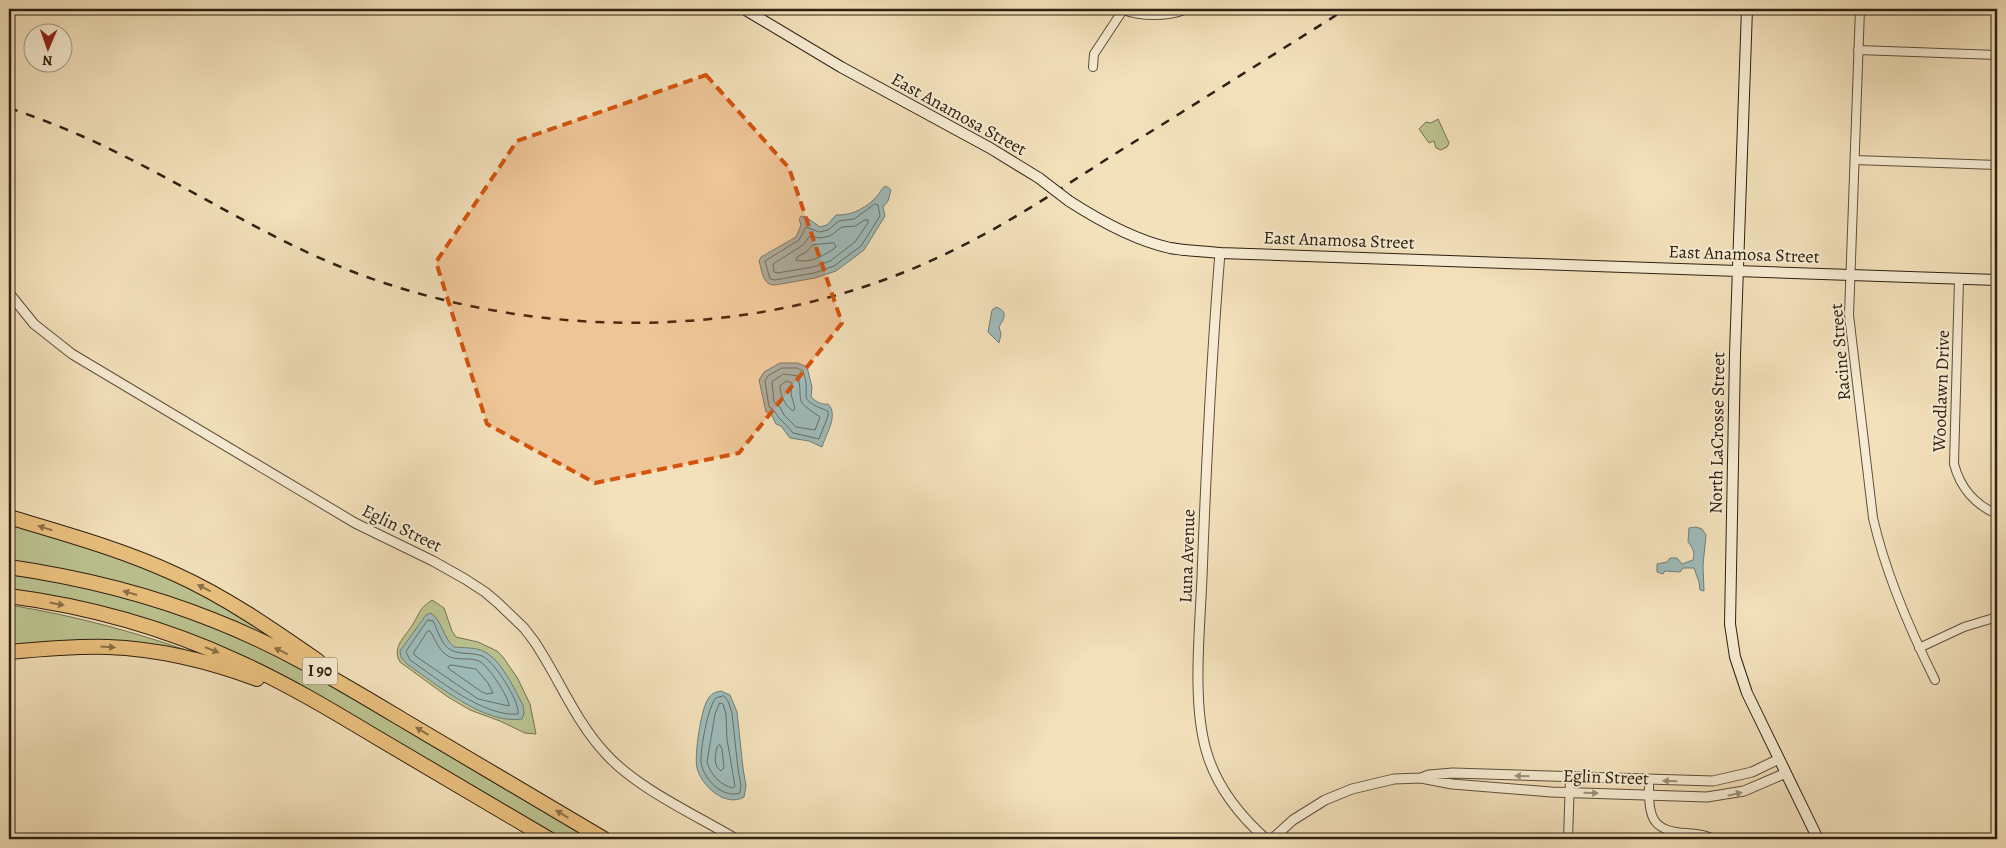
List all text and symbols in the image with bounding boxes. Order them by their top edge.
north arrow [22,22,72,72]
text: N [42,51,53,70]
street label: East Anamosa Street [887,67,1031,161]
street label: East Anamosa Street [1263,225,1415,255]
street label: East Anamosa Street [1668,239,1820,269]
street label: Racine Street [1824,302,1856,402]
street label: Woodlawn Drive [1927,330,1955,453]
street label: North LaCrosse Street [1704,352,1730,514]
street label: Eglin Street [358,498,446,558]
street label: Luna Avenue [1173,508,1201,604]
one-way arrow [37,524,52,532]
one-way arrow [197,584,211,592]
one-way arrow [122,588,137,596]
one-way arrow [49,600,65,608]
one-way arrow [100,644,116,652]
one-way arrow [274,646,289,655]
one-way arrow [205,647,219,655]
road number: I 90 [302,658,338,684]
one-way arrow [416,727,429,736]
street label: Eglin Street [1563,764,1649,790]
one-way arrow [1514,771,1530,779]
one-way arrow [1662,777,1678,785]
one-way arrow [1728,789,1744,797]
one-way arrow [1584,790,1600,798]
one-way arrow [556,810,569,819]

